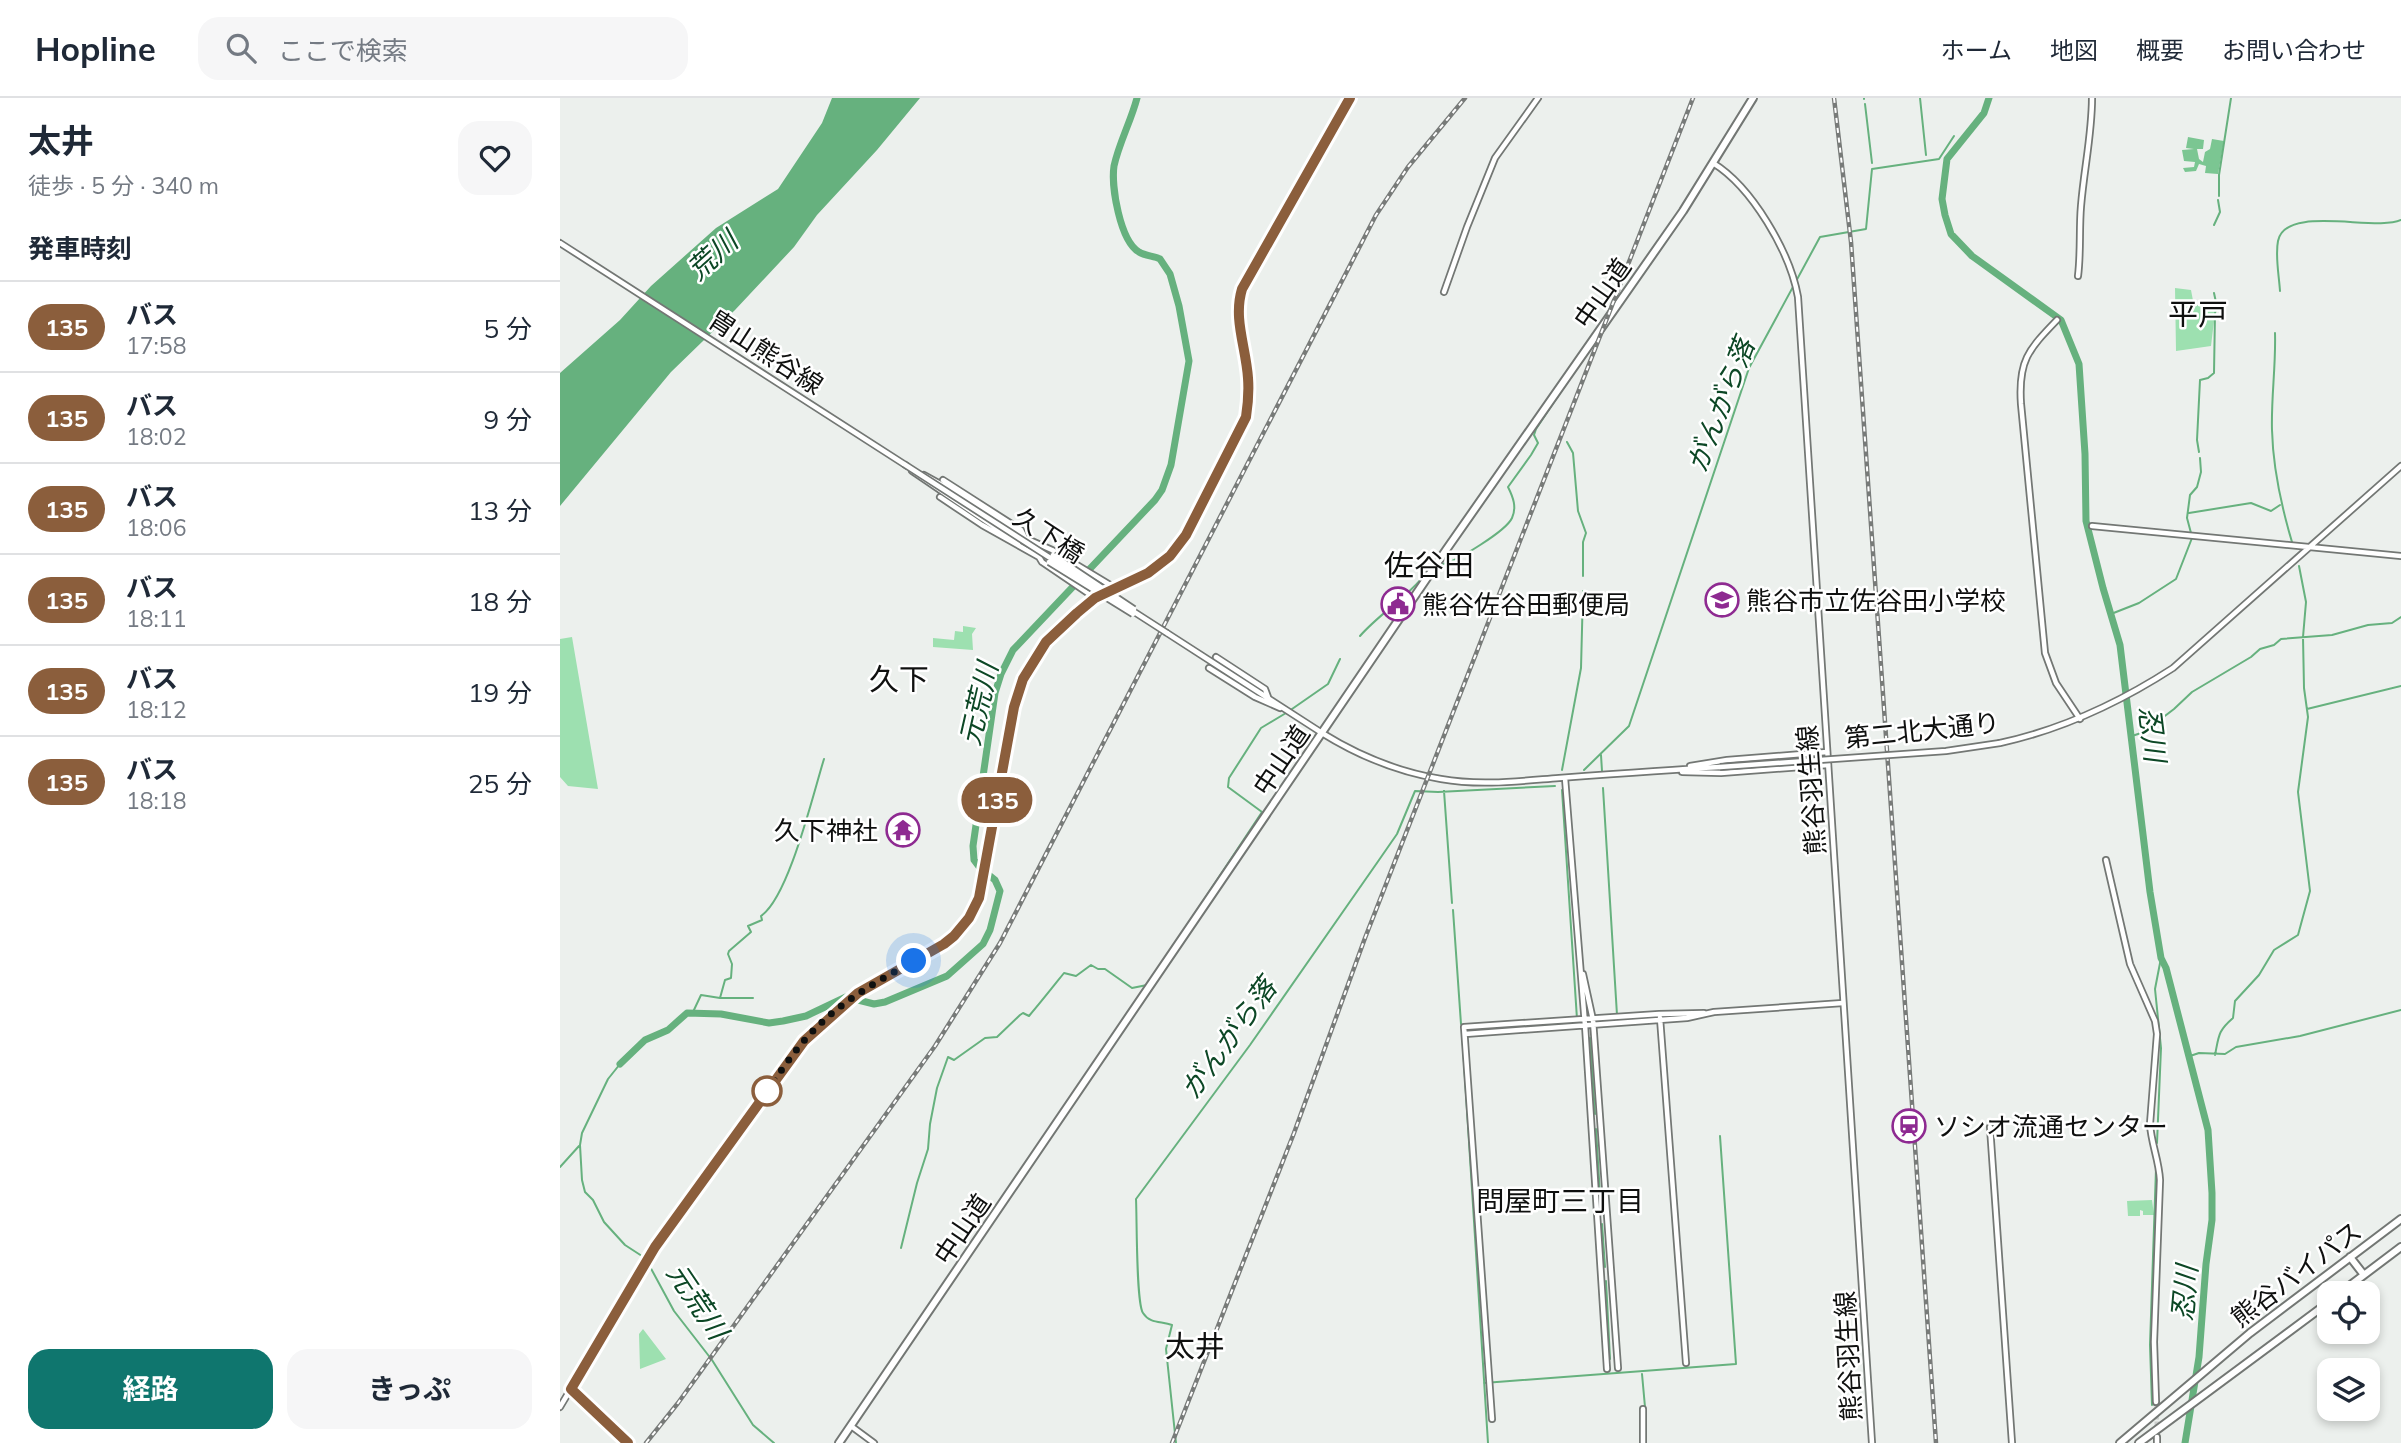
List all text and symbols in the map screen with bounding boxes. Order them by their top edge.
search box [198,17,688,80]
text: Hopline [35,28,156,69]
icon: search [222,29,260,67]
text: ここで検索 [278,34,408,67]
text: ホーム [1941,35,2012,65]
text: 地図 [2050,35,2098,65]
text: 概要 [2136,35,2184,65]
text: お問い合わせ [2222,35,2366,65]
text: 太井 [28,120,94,161]
button: heart [458,121,532,195]
text: 徒歩 · 5 分 · 340 m [28,171,219,200]
water label: 荒川 [679,221,747,287]
text: 発車時刻 [28,232,132,265]
street label: 中山道 [1566,252,1638,334]
district label: 平戸 [2168,295,2228,333]
text: バス [126,298,178,331]
street label: 胄山熊谷線 [702,303,830,401]
text: 135 [45,312,88,342]
text: 5 分 [484,312,532,345]
water label: がんがら落 [1679,330,1763,477]
text: 17:58 [126,331,186,360]
text: バス [126,389,178,422]
text: 135 [45,403,88,433]
text: 9 分 [484,403,532,436]
text: 18:02 [126,422,186,451]
text: バス [126,480,178,513]
text: 135 [45,494,88,524]
text: 13 分 [468,494,532,527]
street label: 久下橋 [1007,500,1091,570]
text: 18:06 [126,513,186,542]
district label: 佐谷田 [1384,546,1474,584]
text: バス [126,571,178,604]
school or university icon: 熊谷市立佐谷田小学校 [1703,581,1741,619]
place label: 熊谷市立佐谷田小学校 [1746,584,2006,617]
text: 135 [45,585,88,615]
text: 18 分 [468,585,532,618]
public building icon: 熊谷佐谷田郵便局 [1379,585,1417,623]
place label: 熊谷佐谷田郵便局 [1422,588,1630,621]
text: 18:11 [126,604,186,633]
water label: 元荒川 [951,656,1005,749]
district label: 久下 [869,660,929,698]
text: バス [126,662,178,695]
text: 135 [45,676,88,706]
text: 19 分 [468,676,532,709]
text: 18:12 [126,695,186,724]
water label: 忍川 [2132,704,2174,767]
street label: 第二北大通り [1843,705,2001,755]
street label: 中山道 [1246,718,1316,802]
street label: 熊谷羽生線 [1790,724,1832,856]
text: バス [126,753,178,786]
text: 135 [45,767,88,797]
text: 25 分 [468,767,532,800]
line badge: 135 [957,777,1037,823]
text: 135 [975,785,1019,815]
text: 18:18 [126,786,186,815]
temple icon: 久下神社 [884,811,922,849]
place label: 久下神社 [774,814,878,847]
your location [896,943,931,978]
water label: がんがら落 [1173,968,1286,1105]
unlabelled marker [752,1076,782,1106]
station icon: ソシオ流通センター [1890,1107,1928,1145]
place label: ソシオ流通センター [1934,1110,2168,1143]
district label: 問屋町三丁目 [1476,1183,1644,1218]
street label: 中山道 [927,1187,997,1271]
street label: 熊谷バイパス [2224,1214,2368,1334]
water label: 元荒川 [660,1256,738,1348]
water label: 忍川 [2164,1261,2204,1322]
map controls [2317,1281,2380,1421]
button: locate [2317,1281,2380,1344]
street label: 熊谷羽生線 [1828,1290,1868,1422]
district label: 太井 [1165,1327,1225,1365]
button: 経路 [28,1349,273,1429]
button: きっぷ [287,1349,532,1429]
button: layers [2317,1358,2380,1421]

